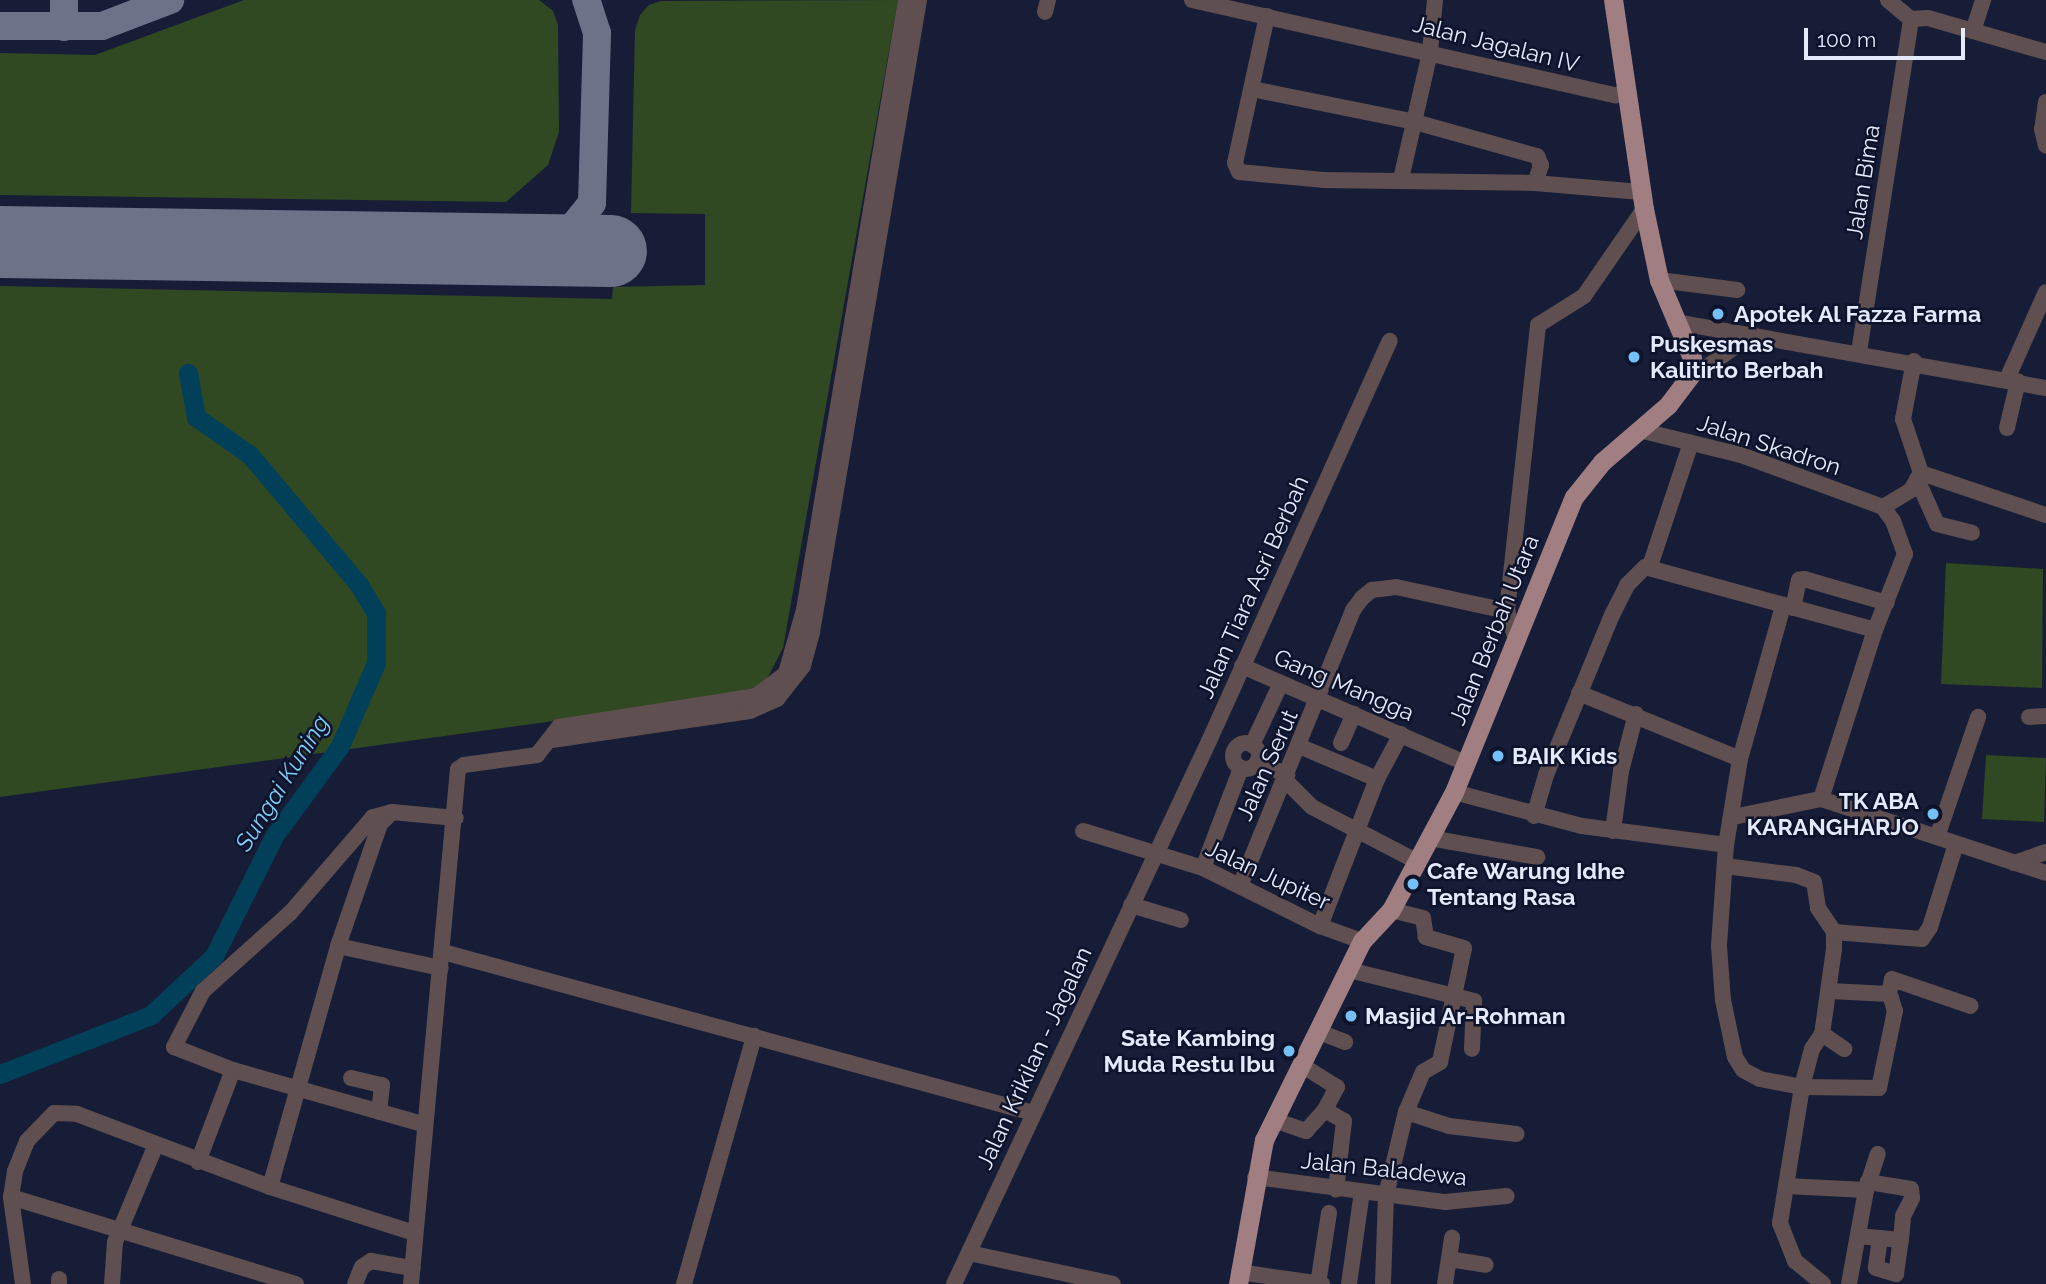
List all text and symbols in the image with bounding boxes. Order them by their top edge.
street label: Jalan Jagalan IV [1410,10,1582,78]
scale bar [1808,14,1969,58]
text: 100 m [1817,27,1876,52]
street label: Jalan Bima [1840,123,1886,241]
place label: Apotek Al Fazza Farma [1734,300,1983,328]
marker: Apotek Al Fazza Farma [1708,304,1728,324]
place label: Puskesmas Kalitirto Berbah [1650,330,1823,384]
marker: Puskesmas Kalitirto Berbah [1624,347,1644,367]
street label: Jalan Skadron [1694,409,1844,481]
street label: Jalan Tiara Asri Berbah [1191,471,1315,703]
street label: Jalan Berbah Utara [1443,531,1545,729]
street label: Gang Mangga [1270,643,1418,727]
street label: Jalan Serut [1230,705,1304,825]
water label: Sungai Kuning [229,710,335,856]
place label: BAIK Kids [1512,742,1618,770]
marker: BAIK Kids [1490,748,1506,764]
place label: TK ABA KARANGHARJO [1747,787,1919,841]
marker: TK ABA KARANGHARJO [1925,806,1941,822]
street label: Jalan Jupiter [1201,834,1335,916]
place label: Cafe Warung Idhe Tentang Rasa [1427,857,1626,911]
marker: Cafe Warung Idhe Tentang Rasa [1405,876,1421,892]
street label: Jalan Krikilan - Jagalan [970,942,1098,1174]
place label: Masjid Ar-Rohman [1365,1002,1566,1030]
marker: Masjid Ar-Rohman [1343,1008,1359,1024]
place label: Sate Kambing Muda Restu Ibu [1103,1024,1275,1078]
marker: Sate Kambing Muda Restu Ibu [1281,1043,1297,1059]
street label: Jalan Baladewa [1300,1147,1468,1191]

